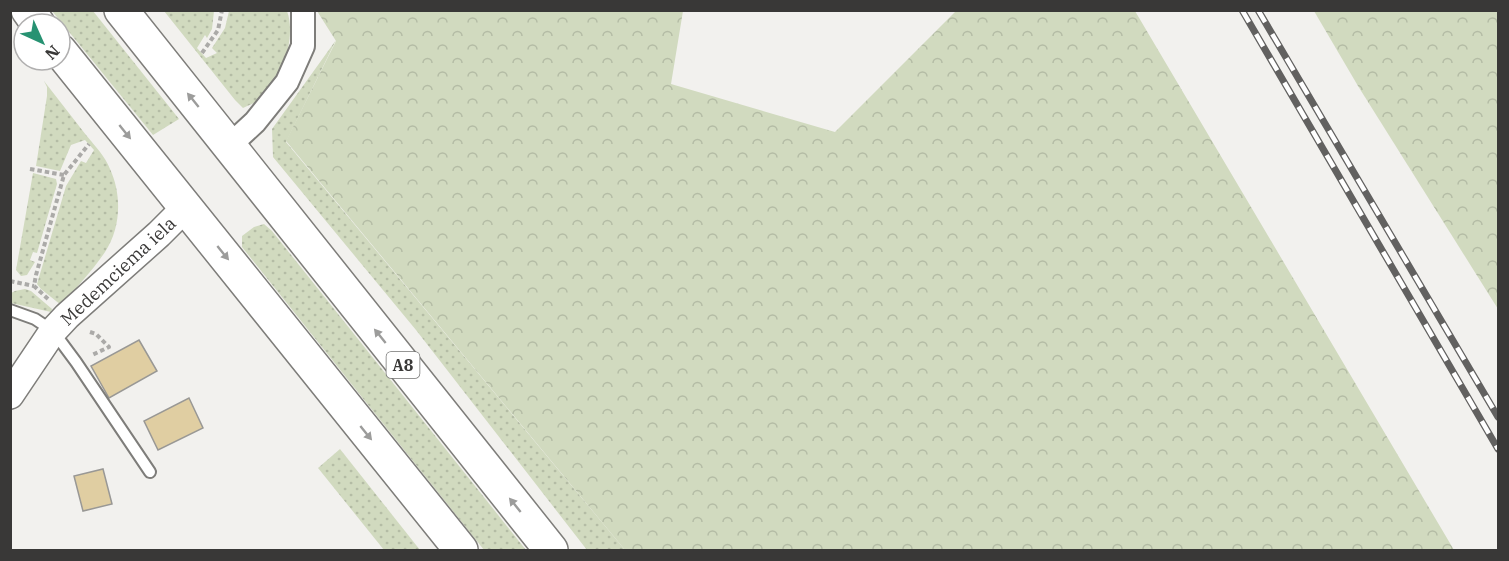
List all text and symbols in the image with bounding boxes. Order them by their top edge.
north arrow [12,12,72,72]
text: N [41,41,64,64]
one-way arrow [187,93,199,108]
one-way arrow [118,124,131,139]
street label: Medemciema iela [55,211,181,330]
one-way arrow [216,245,228,260]
one-way arrow [374,328,387,344]
road number: A8 [386,352,420,378]
one-way arrow [360,425,372,440]
one-way arrow [508,497,521,513]

